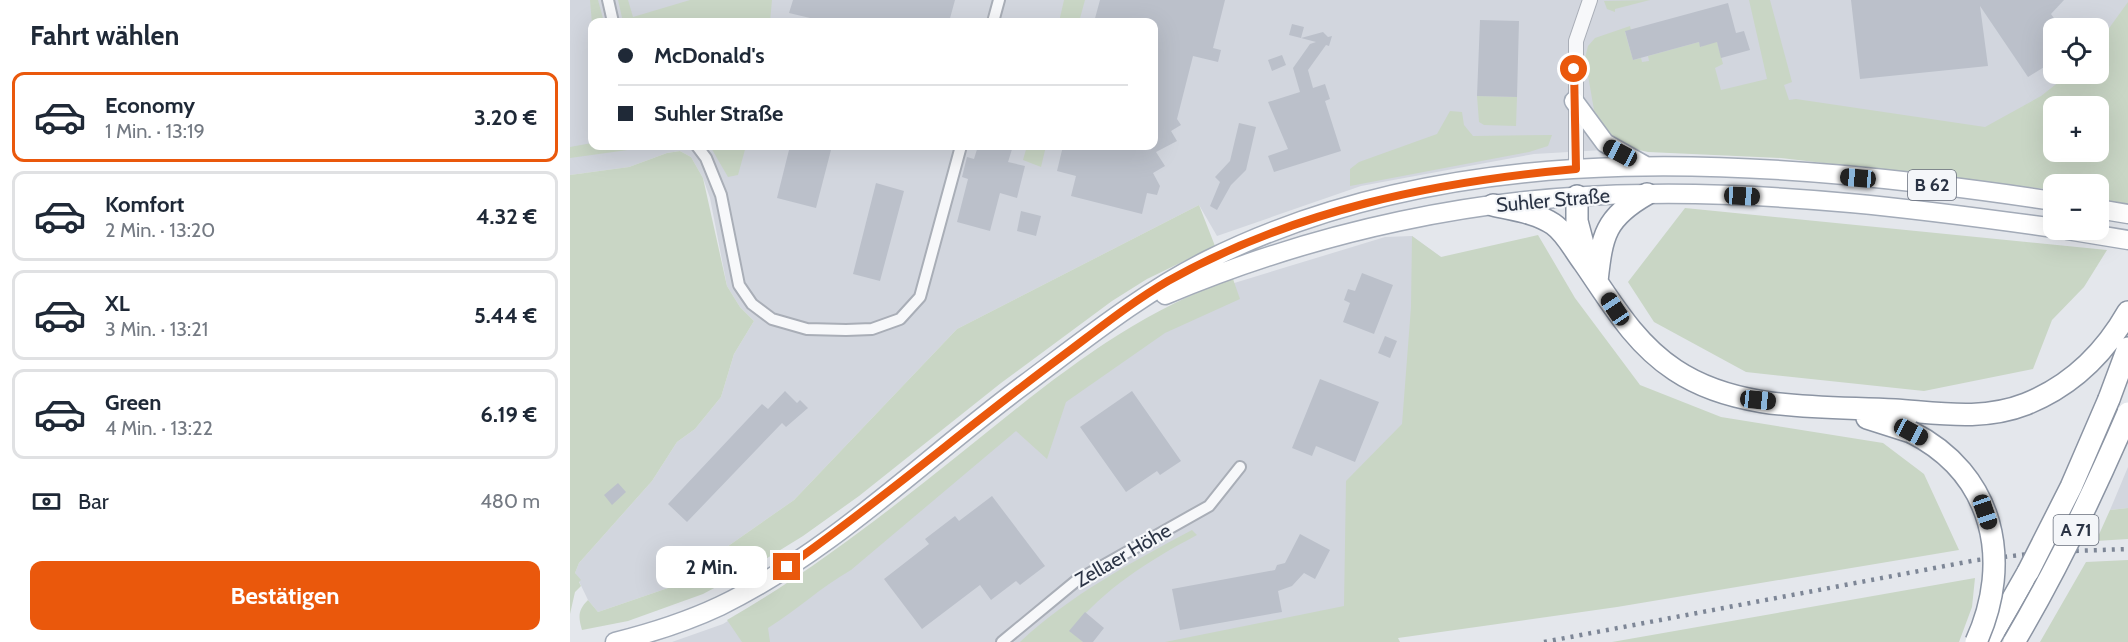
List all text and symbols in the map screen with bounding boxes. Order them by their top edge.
map controls [2043,18,2109,240]
button: locate [2043,18,2109,84]
text: Fahrt wählen [30,19,179,52]
text: McDonald's [654,42,765,69]
route start [1560,55,1587,82]
icon: car [33,90,87,144]
text: Economy [105,92,195,119]
button: + [2043,96,2109,162]
text: Suhler Straße [654,100,783,127]
text: 3.20 € [474,104,537,131]
text: 1 Min. · 13:19 [105,119,205,143]
car [1600,137,1640,169]
car [1839,167,1877,189]
road number: B 62 [1908,170,1956,200]
button: − [2043,174,2109,240]
street label: Suhler Straße [1495,183,1611,217]
car [1724,186,1760,206]
icon: car [33,189,87,243]
text: Komfort [105,191,184,218]
text: 4.32 € [476,203,537,230]
text: 2 Min. · 13:20 [105,218,215,242]
icon: car [33,288,87,342]
car [1597,289,1633,329]
text: XL [105,290,130,317]
text: 5.44 € [474,302,537,329]
text: 3 Min. · 13:21 [105,317,208,341]
icon: car [33,387,87,441]
text: Green [105,389,161,416]
car [1739,389,1777,411]
text: 6.19 € [481,401,537,428]
text: 4 Min. · 13:22 [105,416,213,440]
car [1891,416,1931,448]
icon: cash [30,485,63,518]
text: Bar [78,488,109,515]
text: 480 m [480,489,540,513]
car [1971,492,1999,532]
road number: A 71 [2054,515,2098,545]
street label: Zellaer Höhe [1071,518,1175,592]
callout: 2 Min. [655,546,766,588]
route end [773,553,800,580]
text: 2 Min. [686,555,737,579]
button: Bestätigen [30,561,540,630]

